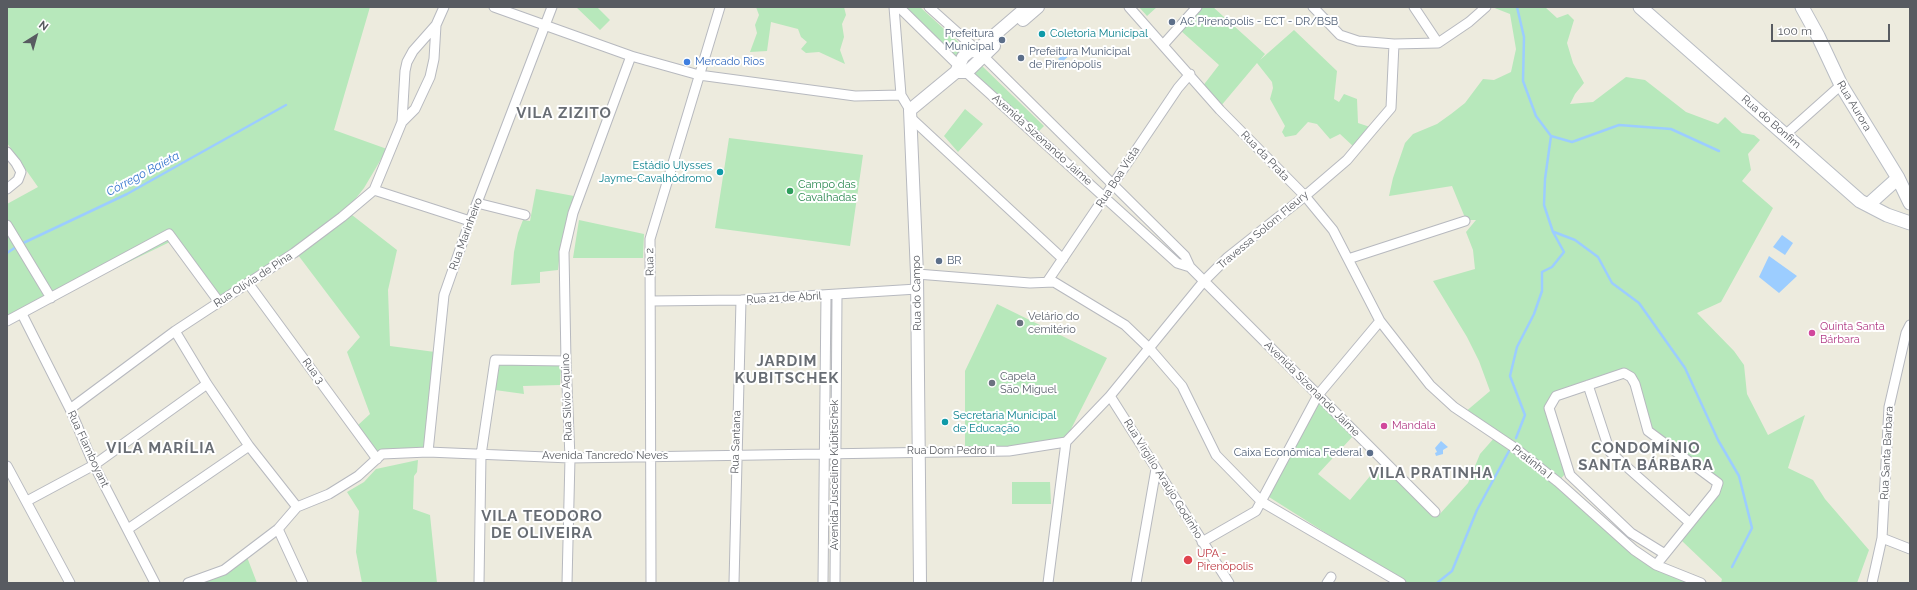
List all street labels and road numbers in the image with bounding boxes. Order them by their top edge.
street label: Rua Aurora [1834,78,1874,134]
street label: Avenida Sizenando Jaime [989,92,1095,188]
street label: Rua do Bonfim [1739,93,1803,151]
street label: Rua da Prata [1238,128,1292,184]
street label: Rua Boa Vista [1093,144,1143,210]
street label: Travessa Solom Fleury [1215,188,1311,272]
street label: Rua Marinheiro [447,196,485,272]
street label: Rua 2 [643,248,657,276]
street label: Rua Olívia de Pina [211,250,295,310]
street label: Rua do Campo [910,255,924,331]
street label: Rua 21 de Abril [746,289,822,307]
street label: Avenida Sizenando Jaime [1261,338,1363,440]
street label: Rua Silvio Aquino [559,353,575,441]
street label: Rua 3 [299,356,327,386]
street label: Avenida Juscelino Kubitschek [828,400,842,550]
street label: Rua Santa Barbara [1878,406,1896,500]
street label: Rua Flamboyant [64,409,112,489]
street label: Rua Santana [728,410,744,474]
street label: Rua Virgílio Araújo Godinho [1121,417,1205,541]
street label: Pratinha I [1509,442,1555,482]
street label: Rua Dom Pedro II [907,444,995,458]
street label: Avenida Tancredo Neves [542,449,668,463]

